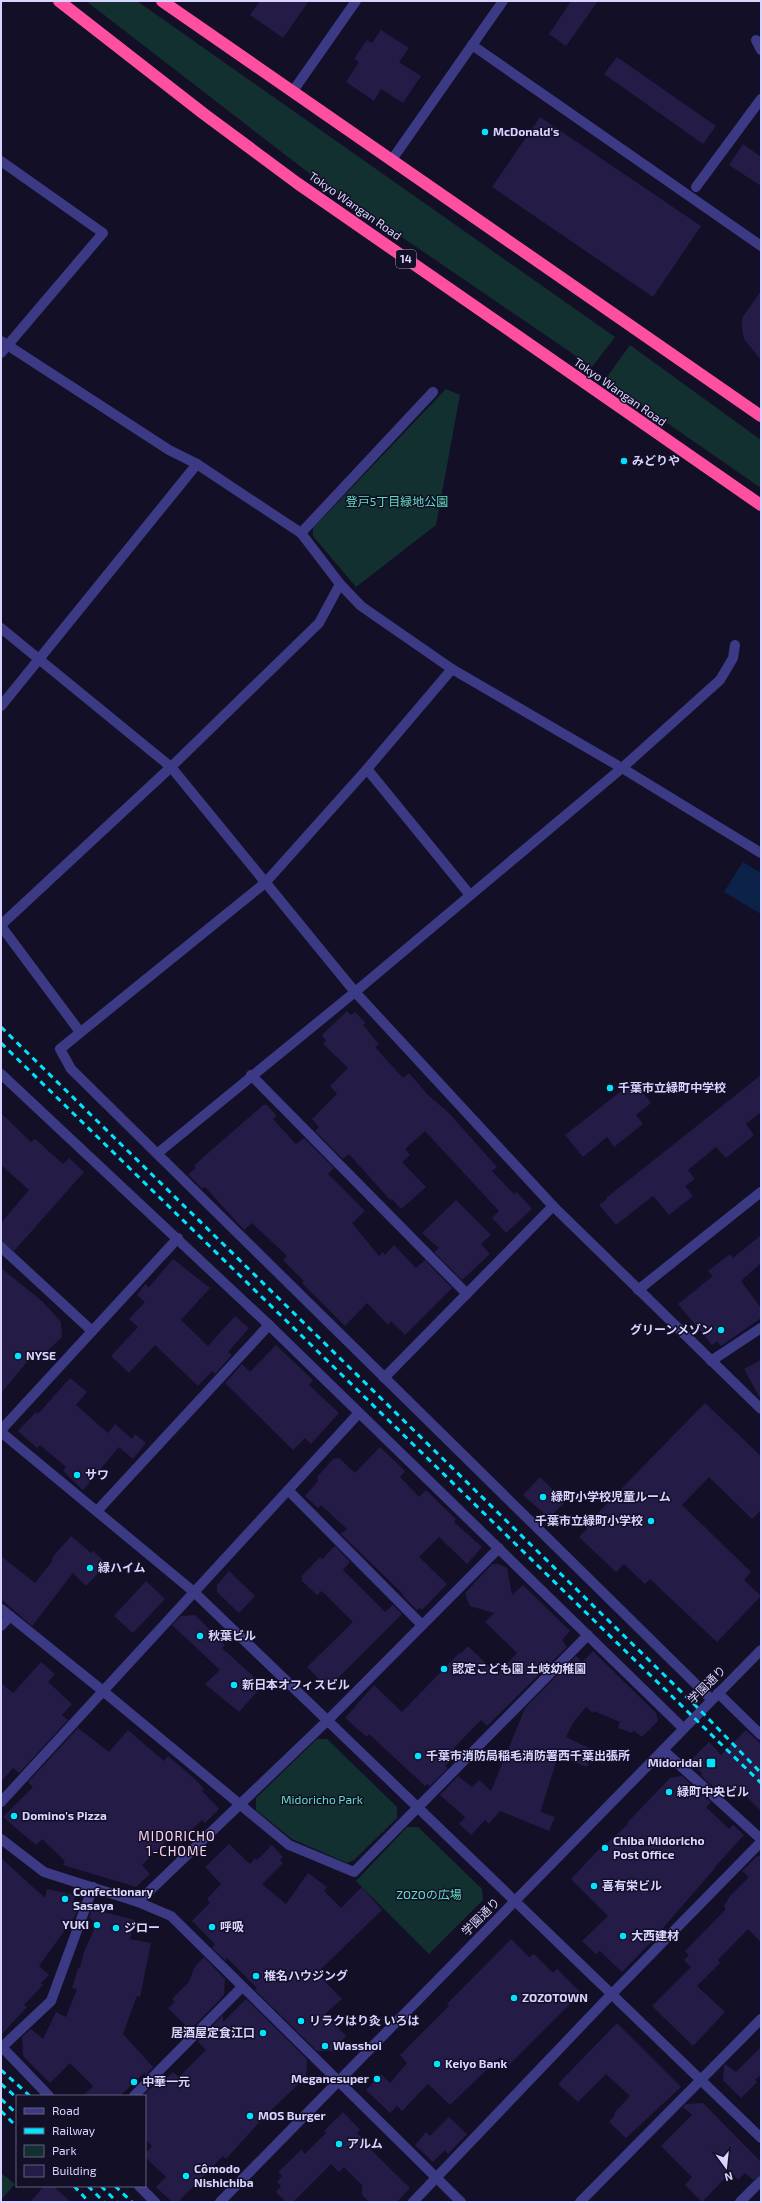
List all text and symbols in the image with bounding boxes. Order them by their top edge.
place label: McDonald's [493,124,559,138]
marker: McDonald's [480,127,490,137]
street label: Tokyo Wangan Road [307,168,404,242]
road number: 14 [396,250,416,268]
street label: Tokyo Wangan Road [572,354,669,428]
place label: みどりや [632,453,680,467]
marker: みどりや [619,456,629,466]
park label: 登戸5丁目緑地公園 [346,494,448,508]
place label: 千葉市立緑町中学校 [618,1080,726,1094]
marker: 千葉市立緑町中学校 [605,1083,615,1093]
place label: グリーンメゾン [630,1322,713,1336]
marker: グリーンメゾン [716,1325,726,1335]
place label: NYSE [26,1348,56,1362]
marker: NYSE [13,1351,23,1361]
place label: サワ [85,1467,109,1481]
marker: サワ [72,1470,82,1480]
place label: 緑町小学校児童ルーム [551,1489,671,1503]
marker: 緑町小学校児童ルーム [538,1492,548,1502]
place label: 千葉市立緑町小学校 [535,1513,643,1527]
marker: 千葉市立緑町小学校 [646,1516,656,1526]
place label: 緑ハイム [98,1560,146,1574]
marker: 緑ハイム [85,1563,95,1573]
place label: 秋葉ビル [208,1628,256,1642]
marker: 秋葉ビル [195,1631,205,1641]
place label: 認定こども園 土岐幼稚園 [452,1661,587,1675]
street label: 学園通り [684,1662,728,1706]
marker: 認定こども園 土岐幼稚園 [439,1664,449,1674]
place label: 新日本オフィスビル [242,1677,350,1691]
marker: 新日本オフィスビル [229,1680,239,1690]
place label: 千葉市消防局稲毛消防署西千葉出張所 [426,1748,630,1762]
marker: 千葉市消防局稲毛消防署西千葉出張所 [413,1751,423,1761]
place label: Midoridai [648,1755,702,1769]
marker: Midoridai [705,1757,717,1769]
place label: 緑町中央ビル [677,1784,749,1798]
marker: 緑町中央ビル [664,1787,674,1797]
park label: Midoricho Park [281,1792,363,1806]
place label: Domino's Pizza [22,1808,107,1822]
marker: Domino's Pizza [9,1811,19,1821]
district label: MIDORICHO 1-CHOME [138,1828,216,1859]
place label: Chiba Midoricho Post Office [613,1833,705,1861]
marker: Chiba Midoricho Post Office [600,1843,610,1853]
place label: 喜有栄ビル [602,1878,662,1892]
marker: 喜有栄ビル [589,1881,599,1891]
place label: Confectionary Sasaya [73,1884,153,1913]
park label: ZOZOの広場 [396,1887,462,1901]
marker: Confectionary Sasaya [60,1894,70,1904]
street label: 学園通り [458,1894,502,1938]
place label: YUKI [62,1917,89,1931]
place label: 呼吸 [220,1919,244,1933]
marker: YUKI [92,1920,102,1930]
place label: ジロー [124,1920,160,1934]
marker: 呼吸 [207,1922,217,1932]
marker: ジロー [111,1923,121,1933]
place label: 大西建材 [631,1928,679,1942]
marker: 大西建材 [618,1931,628,1941]
place label: 椎名ハウジング [264,1968,348,1982]
marker: 椎名ハウジング [251,1971,261,1981]
place label: ZOZOTOWN [522,1990,588,2004]
marker: ZOZOTOWN [509,1993,519,2003]
place label: リラクはり灸 いろは [309,2013,420,2027]
marker: リラクはり灸 いろは [296,2016,306,2026]
place label: 居酒屋定食江口 [171,2025,255,2039]
marker: 居酒屋定食江口 [258,2028,268,2038]
place label: Wasshoi [333,2038,382,2052]
marker: Wasshoi [320,2041,330,2051]
place label: Keiyo Bank [445,2056,508,2071]
marker: Keiyo Bank [432,2059,442,2069]
place label: Meganesuper [291,2071,369,2085]
place label: 中華一元 [142,2074,190,2088]
marker: Meganesuper [372,2074,382,2084]
marker: 中華一元 [129,2077,139,2087]
legend [16,2095,146,2187]
text: Road [52,2103,80,2117]
place label: MOS Burger [258,2108,326,2122]
marker: MOS Burger [245,2111,255,2121]
text: Railway [52,2123,96,2137]
place label: アルム [347,2136,383,2150]
marker: アルム [334,2139,344,2149]
text: Park [52,2143,77,2157]
north arrow [706,2147,746,2187]
place label: Cômodo Nishichiba [194,2161,254,2189]
text: Building [52,2163,97,2177]
text: N [723,2170,734,2184]
marker: Cômodo Nishichiba [181,2171,191,2181]

